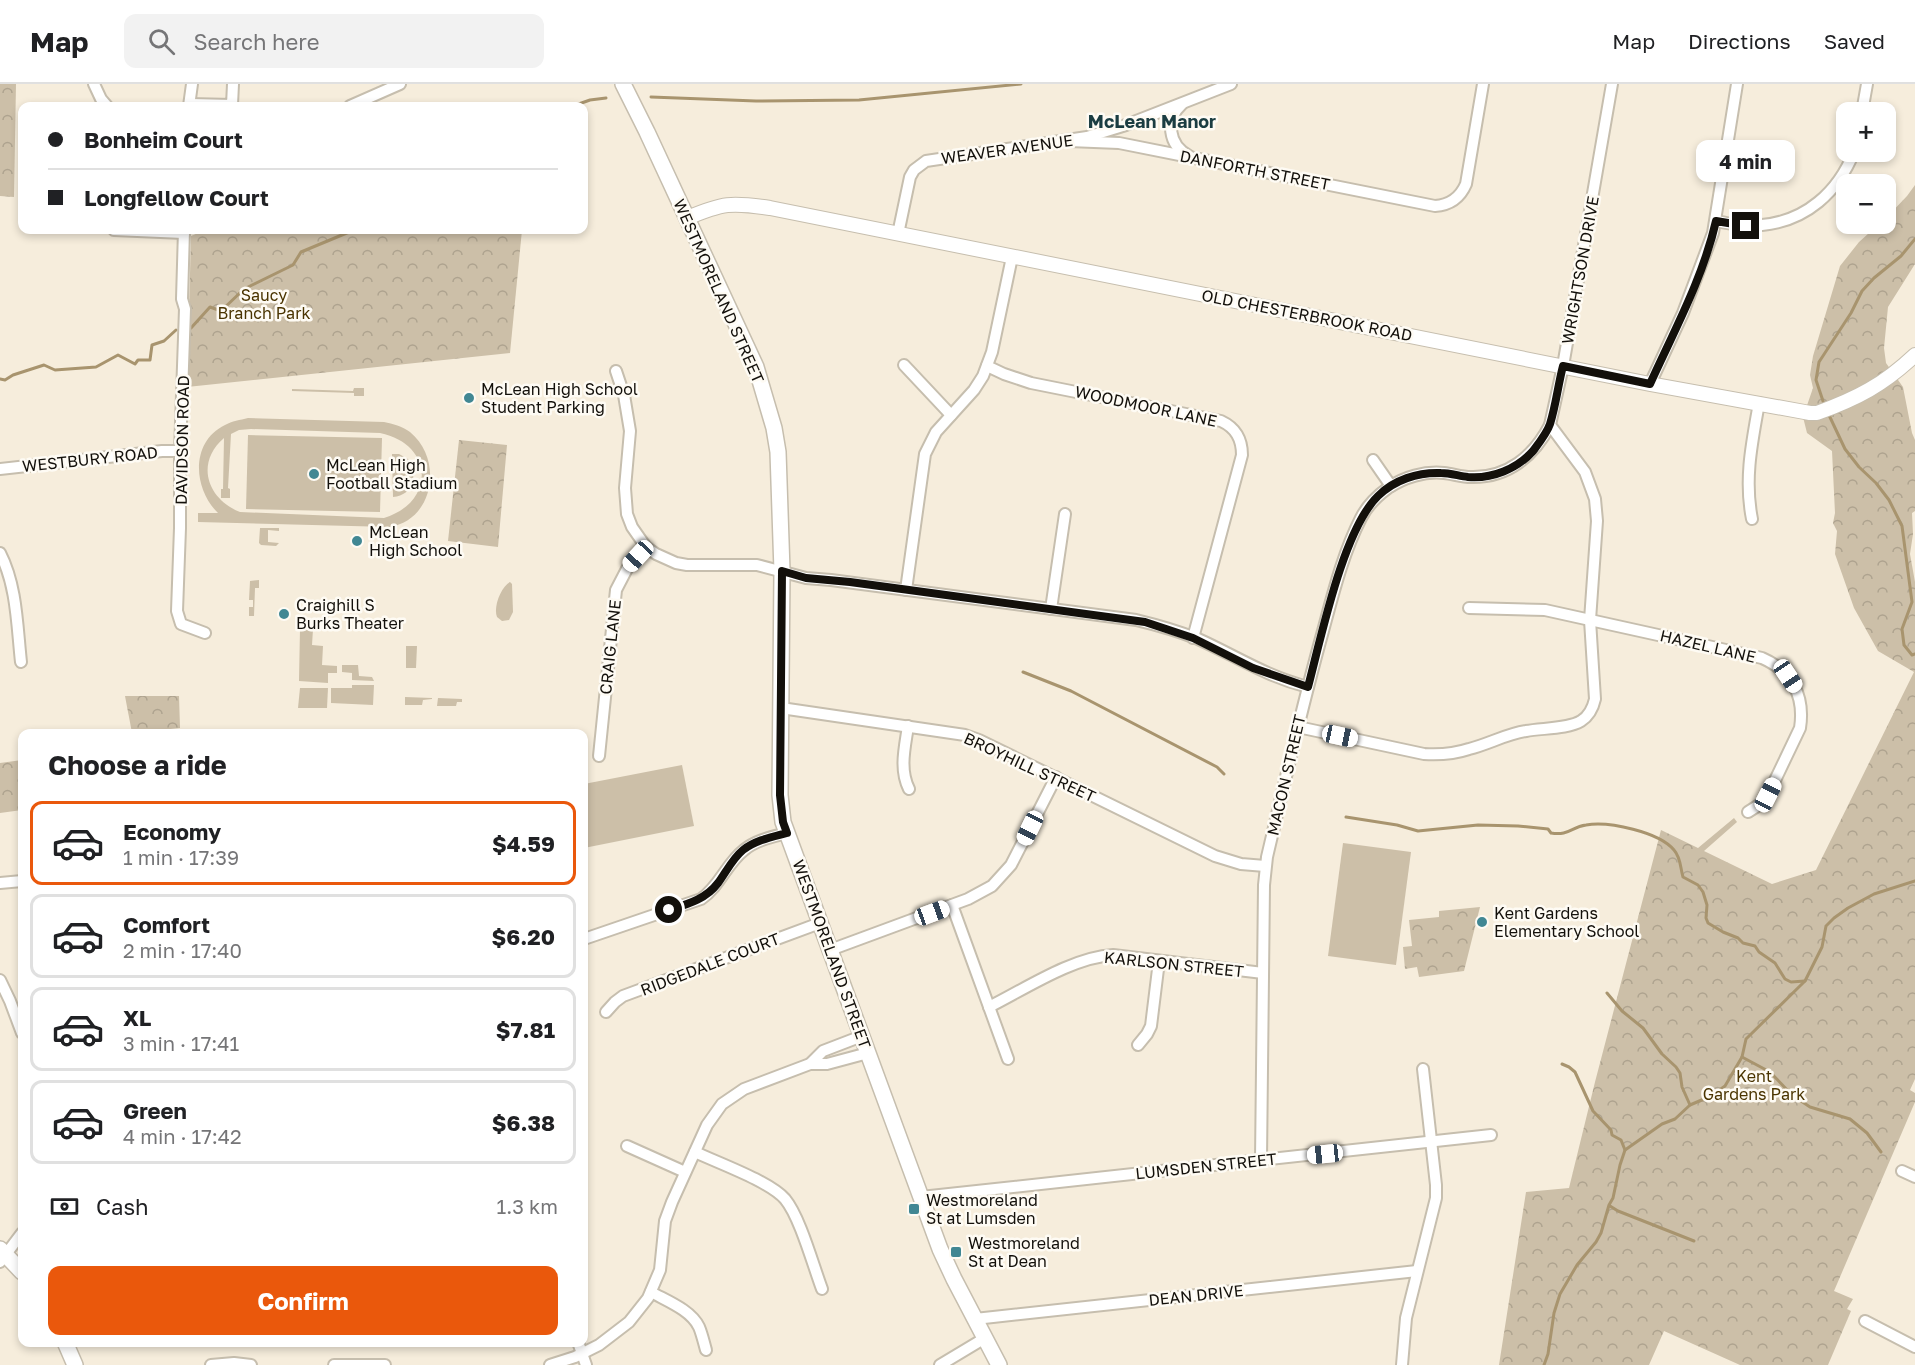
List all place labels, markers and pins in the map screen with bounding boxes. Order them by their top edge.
place label: McLean High School Student Parking [481,379,638,417]
marker: McLean High School Student Parking [462,391,476,405]
place label: McLean High Football Stadium [326,455,457,493]
marker: McLean High Football Stadium [307,467,321,481]
place label: McLean High School [369,522,462,560]
marker: McLean High School [350,534,364,548]
place label: Craighill S Burks Theater [296,595,404,633]
marker: Craighill S Burks Theater [277,607,291,621]
place label: Kent Gardens Elementary School [1494,903,1639,941]
marker: Kent Gardens Elementary School [1475,915,1489,929]
place label: Westmoreland St at Lumsden [926,1190,1038,1228]
marker: Westmoreland St at Lumsden [907,1202,921,1216]
place label: Westmoreland St at Dean [968,1233,1080,1271]
marker: Westmoreland St at Dean [949,1245,963,1259]

